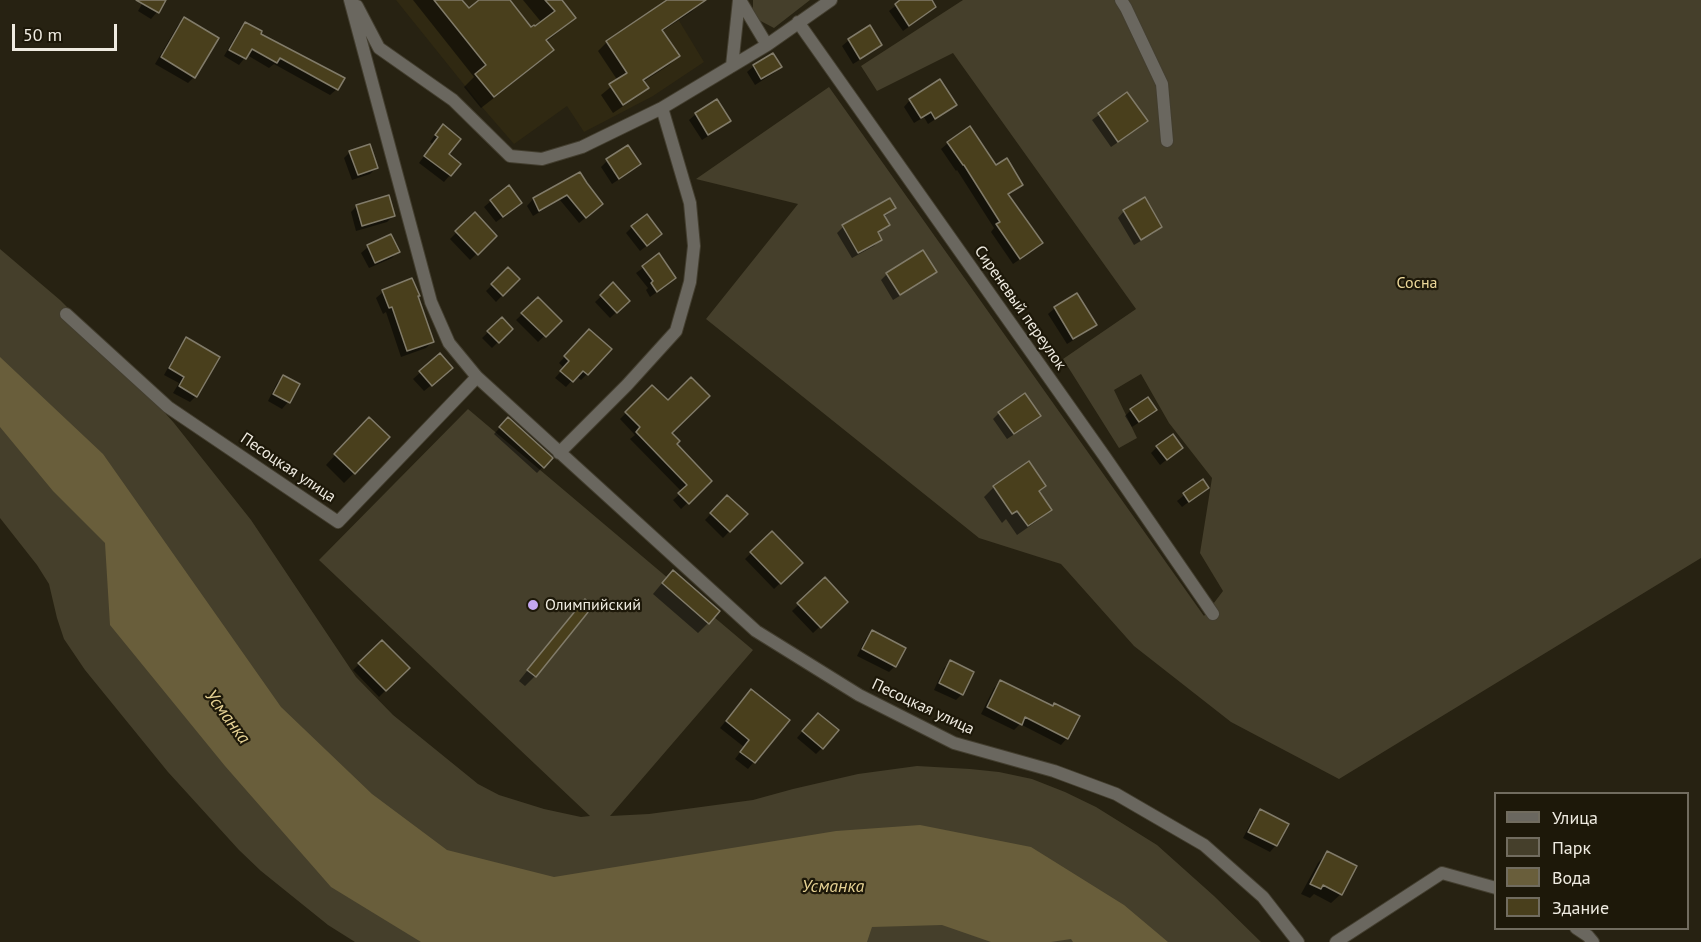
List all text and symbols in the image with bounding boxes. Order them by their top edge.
scale bar [15,12,120,50]
text: 50 m [23,23,62,46]
street label: Сиреневый переулок [970,242,1070,374]
park label: Сосна [1397,273,1437,293]
street label: Песоцкая улица [237,429,339,507]
place label: Олимпийский [545,595,641,615]
marker: Олимпийский [526,598,540,612]
street label: Песоцкая улица [869,675,977,739]
water label: Усманка [200,686,254,748]
legend [1494,792,1689,930]
text: Улица [1552,806,1598,829]
text: Парк [1552,836,1591,859]
text: Вода [1552,866,1591,889]
water label: Усманка [802,876,864,898]
text: Здание [1552,896,1609,919]

